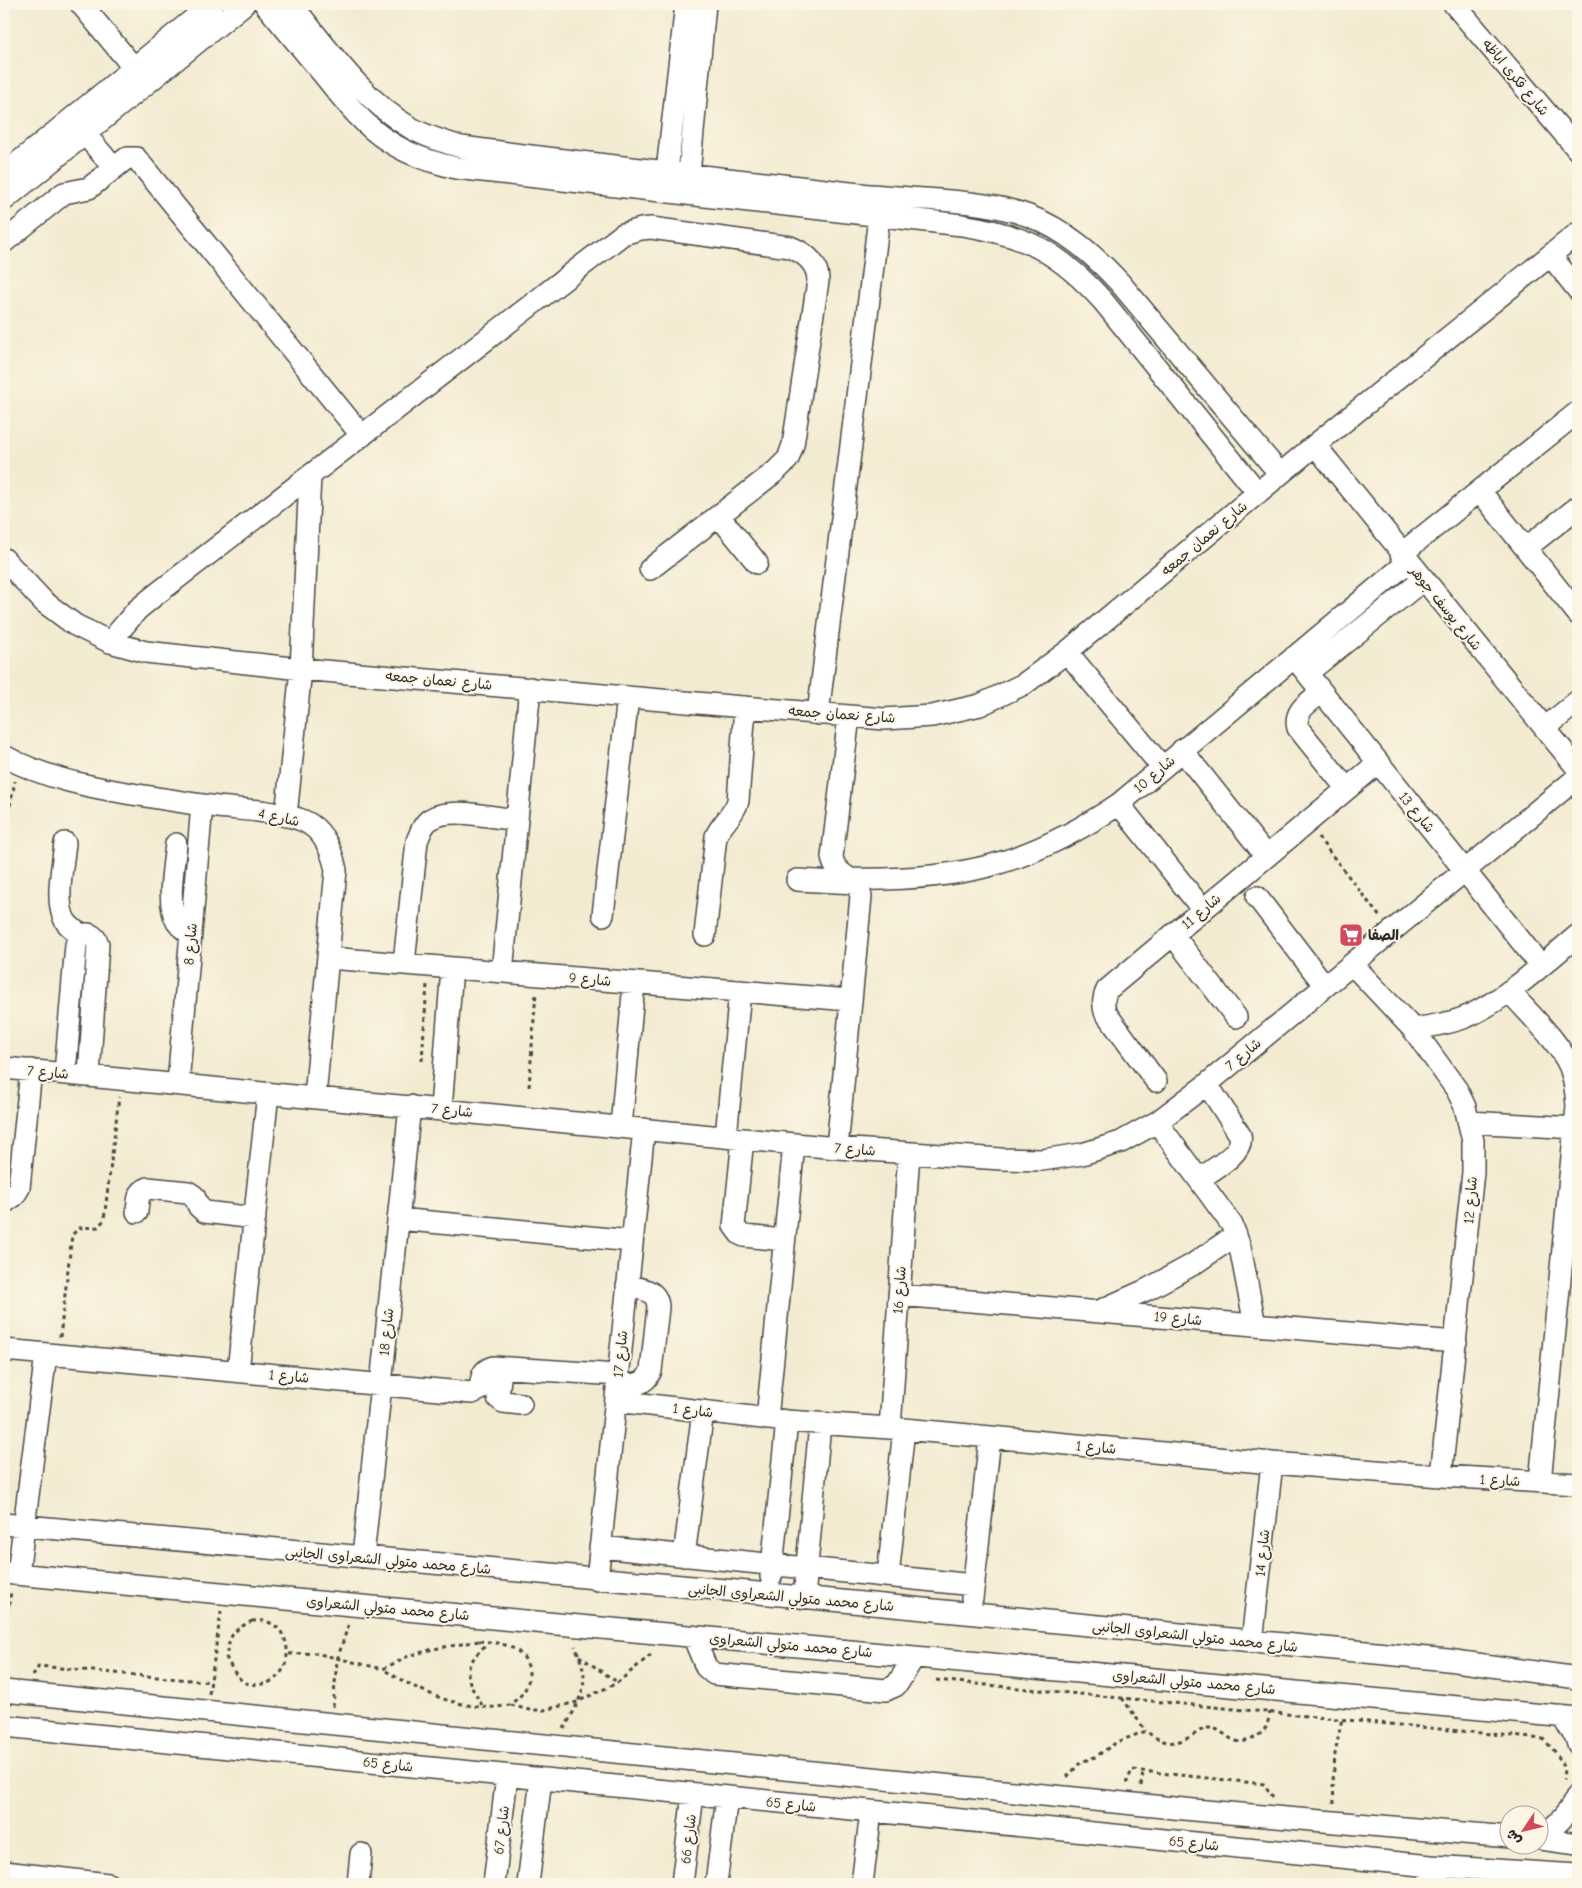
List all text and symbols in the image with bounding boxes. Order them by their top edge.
street label: شارع فكرى اباظه [1478,36,1553,120]
street label: شارع نعمان جمعه [1158,497,1251,580]
street label: شارع يوسف جوهر [1405,562,1485,655]
street label: شارع نعمان جمعه [385,667,493,695]
street label: شارع نعمان جمعه [788,702,896,728]
street label: شارع 10 [1130,752,1179,797]
street label: شارع 13 [1394,788,1438,837]
street label: شارع 4 [256,805,301,831]
street label: شارع 11 [1178,890,1225,933]
street label: شارع 8 [180,922,202,966]
supermarket icon: الصفا [1338,922,1364,948]
place label: الصفا [1368,927,1399,944]
street label: شارع 9 [568,969,612,991]
street label: شارع 7 [1222,1034,1265,1075]
street label: شارع 7 [26,1062,69,1084]
street label: شارع 7 [430,1100,474,1122]
street label: شارع 7 [834,1140,876,1160]
street label: شارع 12 [1460,1175,1482,1225]
street label: شارع 16 [889,1265,911,1315]
street label: شارع 18 [376,1307,398,1357]
street label: شارع 19 [1153,1308,1203,1330]
street label: شارع 17 [610,1330,632,1378]
street label: شارع 1 [268,1366,310,1388]
street label: شارع 1 [672,1400,714,1422]
street label: شارع 1 [1075,1437,1117,1459]
street label: شارع 1 [1479,1471,1521,1491]
street label: شارع 14 [1252,1529,1274,1578]
street label: شارع محمد متولي الشعراوى الجانبى [284,1543,492,1582]
street label: شارع محمد متولي الشعراوى الجانبى [687,1580,895,1619]
street label: شارع محمد متولي الشعراوى [305,1593,470,1628]
street label: شارع محمد متولي الشعراوى الجانبى [1091,1617,1299,1660]
street label: شارع محمد متولي الشعراوى [708,1630,873,1665]
street label: شارع محمد متولي الشعراوى [1111,1667,1276,1702]
street label: شارع 65 [362,1753,414,1777]
street label: شارع 65 [765,1793,817,1817]
street label: شارع 67 [490,1805,514,1856]
north arrow [1500,1806,1550,1856]
street label: شارع 66 [677,1813,701,1865]
text: ش [1502,1826,1525,1848]
street label: شارع 65 [1168,1832,1220,1856]

